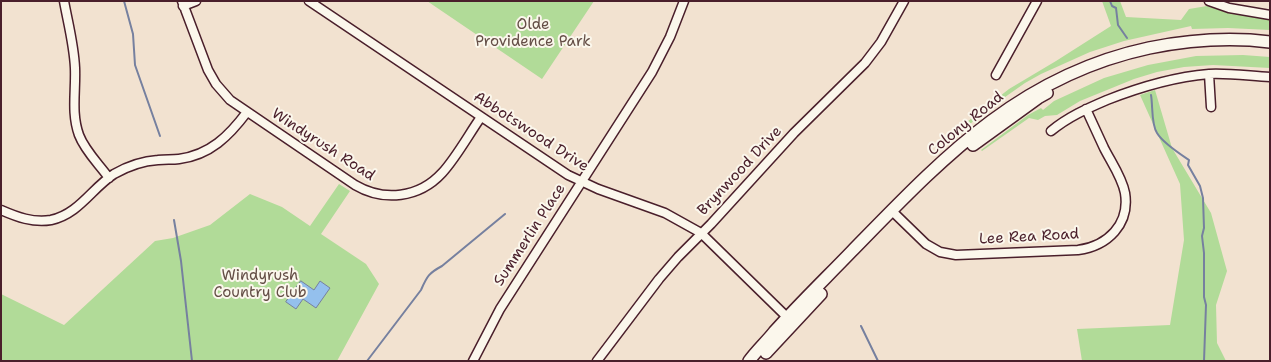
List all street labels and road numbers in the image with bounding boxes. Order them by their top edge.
street label: Abbotswood Drive [470,88,592,176]
street label: Colony Road [925,88,1007,160]
street label: Windyrush Road [268,105,378,185]
street label: Brynwood Drive [694,123,786,219]
street label: Summerlin Place [490,181,570,289]
street label: Lee Rea Road [978,225,1080,249]

